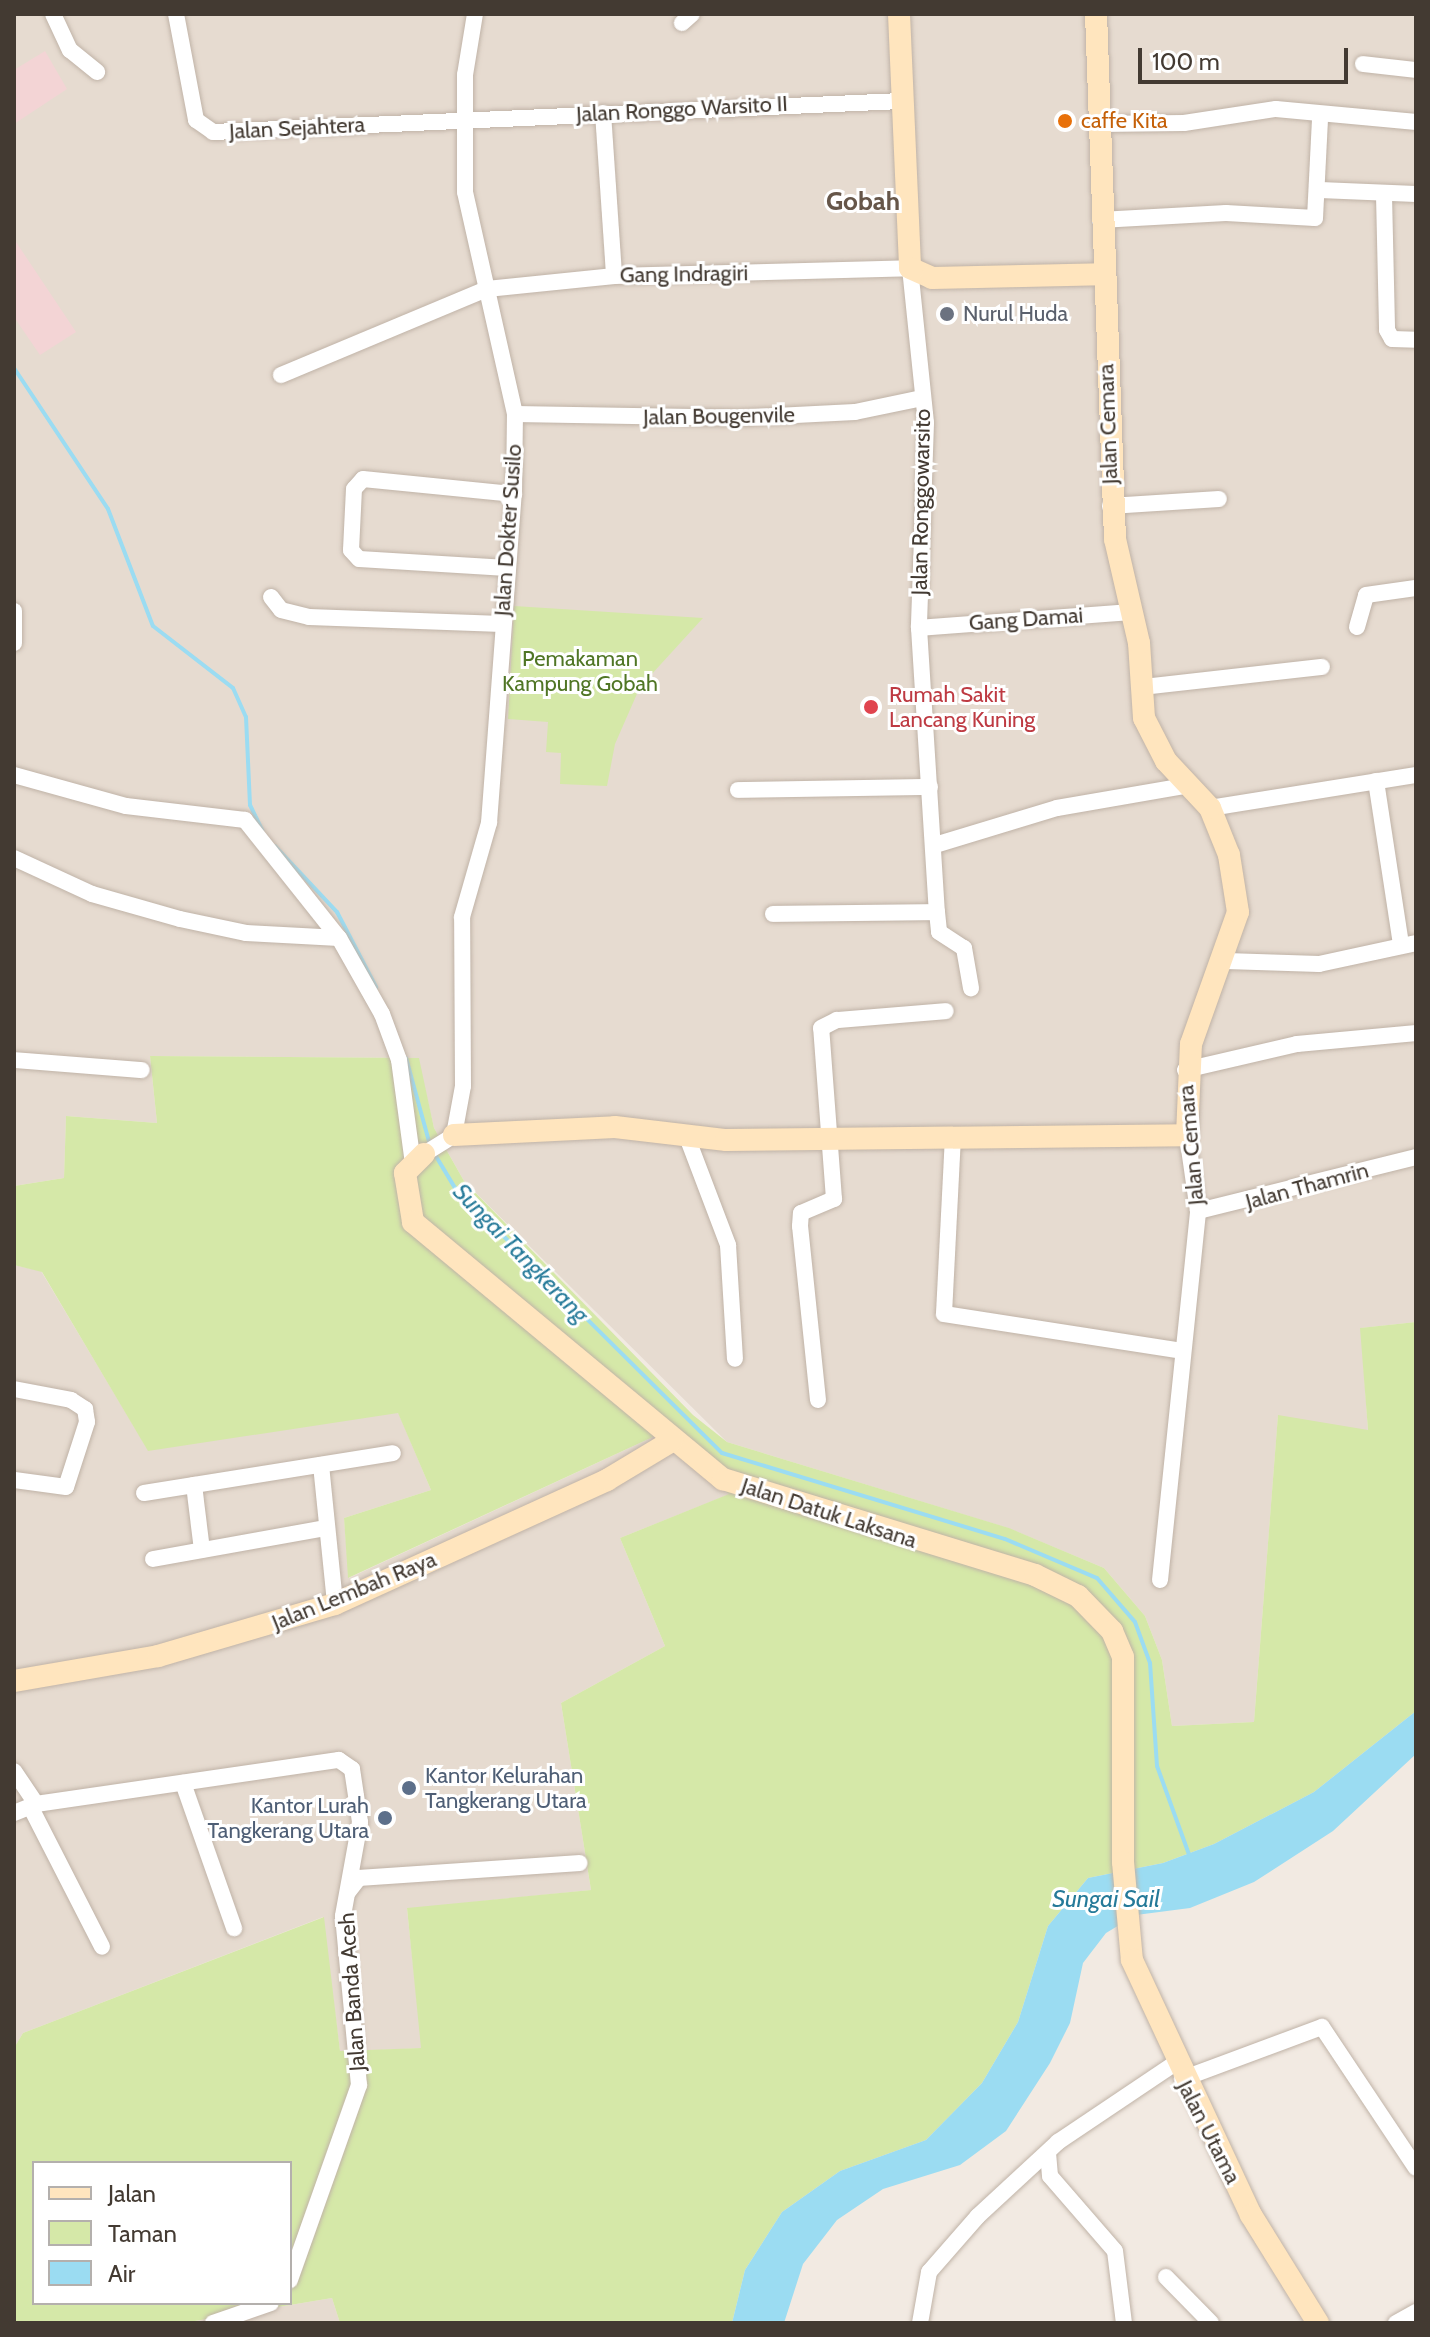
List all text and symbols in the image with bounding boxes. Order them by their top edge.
scale bar [1142,32,1352,82]
text: 100 m [1152,47,1220,76]
street label: Jalan Ronggo Warsito II [575,90,789,128]
place label: caffe Kita [1081,108,1168,134]
street label: Jalan Sejahtera [228,111,366,145]
marker: caffe Kita [1056,112,1074,130]
district label: Gobah [826,186,900,218]
street label: Gang Indragiri [620,260,748,288]
place label: Nurul Huda [963,301,1068,327]
marker: Nurul Huda [938,305,956,323]
street label: Jalan Cemara [1093,363,1123,485]
street label: Jalan Bougenvile [643,401,795,431]
street label: Jalan Ronggowarsito [906,408,936,596]
street label: Jalan Dokter Susilo [489,443,527,617]
street label: Gang Damai [968,602,1084,636]
park label: Pemakaman Kampung Gobah [502,645,658,696]
place label: Rumah Sakit Lancang Kuning [889,681,1035,732]
marker: Rumah Sakit Lancang Kuning [860,696,882,718]
street label: Jalan Cemara [1173,1084,1209,1206]
street label: Jalan Thamrin [1243,1157,1371,1215]
water label: Sungai Tangkerang [447,1177,595,1329]
street label: Jalan Datuk Laksana [738,1472,920,1554]
street label: Jalan Lembah Raya [268,1546,440,1636]
place label: Kantor Kelurahan Tangkerang Utara [425,1762,587,1814]
marker: Kantor Kelurahan Tangkerang Utara [400,1779,418,1797]
place label: Kantor Lurah Tangkerang Utara [207,1792,369,1844]
marker: Kantor Lurah Tangkerang Utara [376,1809,394,1827]
water label: Sungai Sail [1052,1885,1160,1913]
street label: Jalan Banda Aceh [333,1912,371,2072]
street label: Jalan Utama [1172,2076,1246,2188]
legend [32,2161,292,2305]
text: Jalan [108,2179,156,2208]
text: Taman [108,2219,177,2248]
text: Air [108,2259,135,2288]

